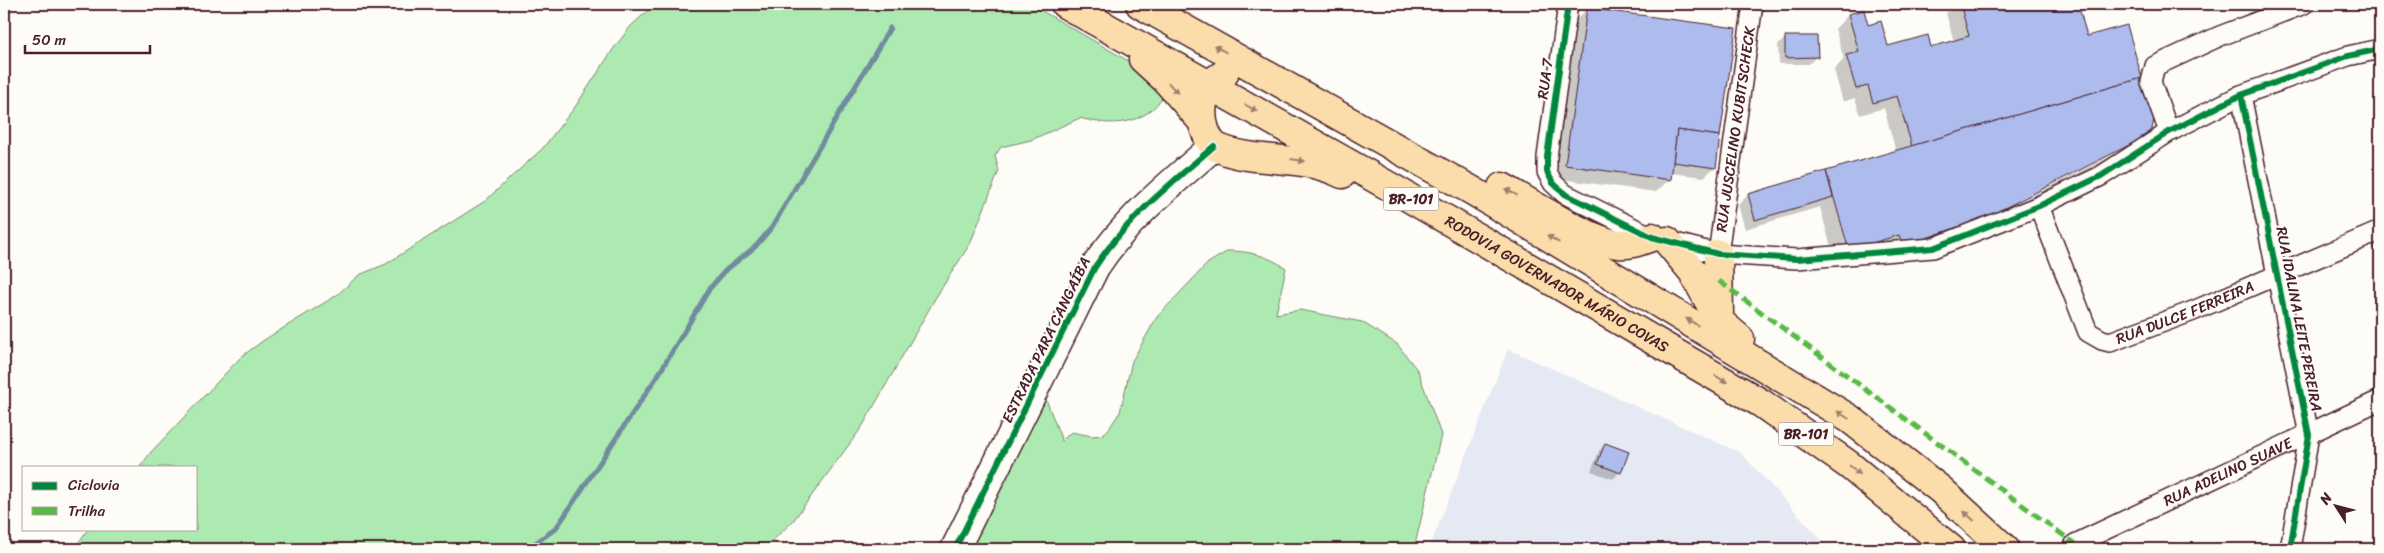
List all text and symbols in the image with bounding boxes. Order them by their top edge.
scale bar [25,22,150,54]
street label: RUA JUSCELINO KUBITSCHECK [1708,24,1763,234]
text: 50 m [32,27,67,53]
one-way arrow [1213,45,1228,53]
street label: RUA 7 [1529,56,1561,101]
one-way arrow [1167,82,1179,94]
one-way arrow [1244,104,1258,112]
one-way arrow [1291,156,1307,164]
road number: BR-101 [1384,188,1438,210]
one-way arrow [1503,188,1518,196]
street label: RODOVIA GOVERNADOR MÁRIO COVAS [1440,208,1675,360]
street label: RUA IDALINA LEITE PEREIRA [2268,224,2330,414]
one-way arrow [1546,234,1559,243]
street label: ESTRADA PARA CANGAÍBA [994,252,1098,428]
street label: RUA DULCE FERREIRA [2112,273,2258,352]
one-way arrow [1685,318,1698,327]
one-way arrow [1714,375,1727,384]
one-way arrow [1836,410,1849,419]
road number: BR-101 [1778,422,1834,446]
street label: RUA ADELINO SUAVE [2159,429,2298,514]
one-way arrow [1849,464,1862,475]
legend [22,466,198,530]
text: Ciclovia [68,472,120,498]
north arrow [2312,480,2362,530]
text: N [2312,487,2339,511]
text: Trilha [68,498,105,524]
one-way arrow [1964,510,1976,522]

